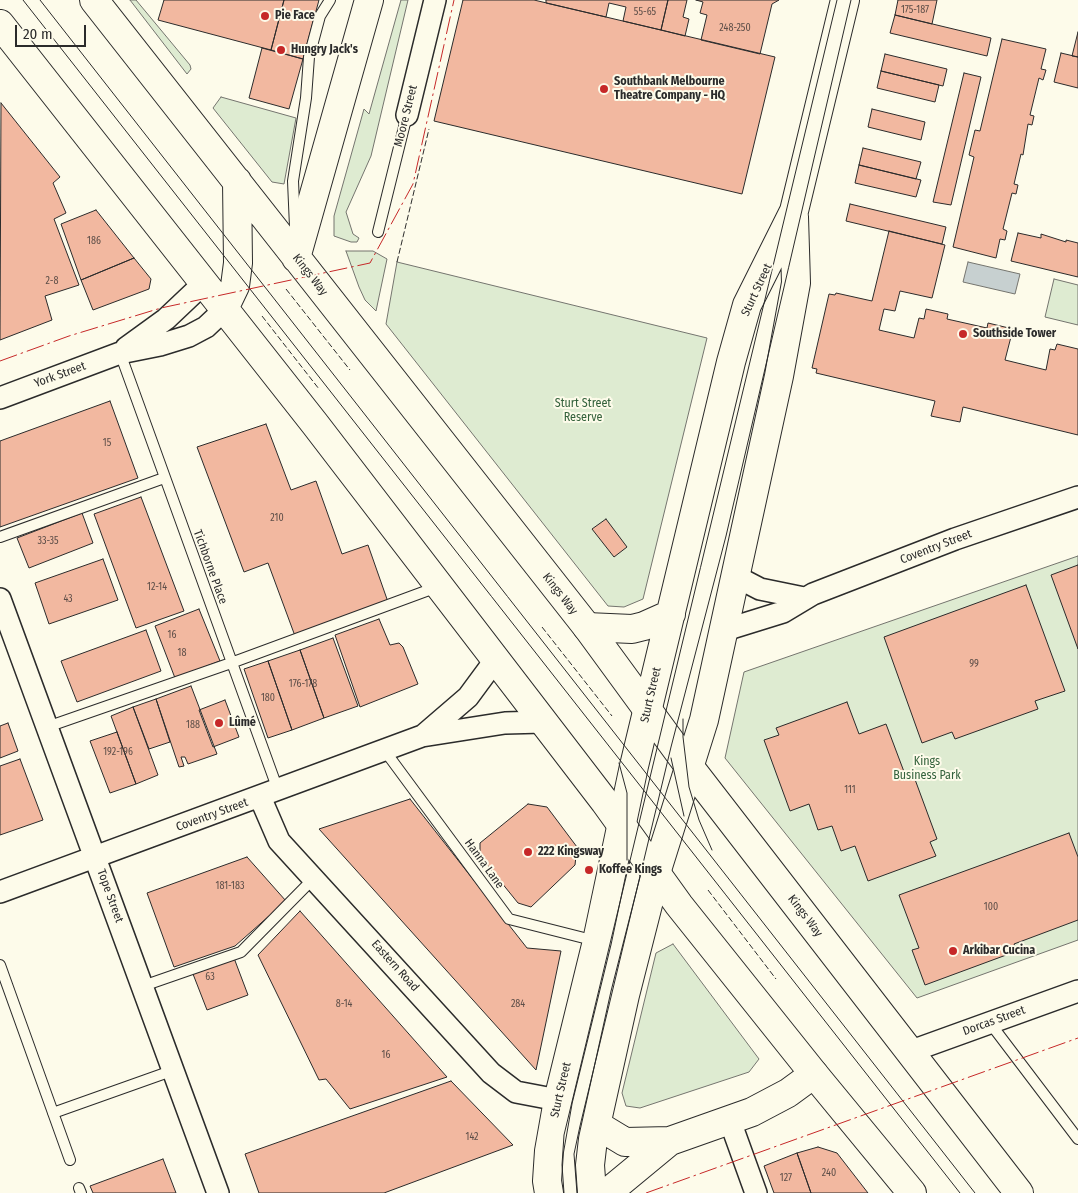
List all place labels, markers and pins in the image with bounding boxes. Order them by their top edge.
place label: Pie Face [275,9,315,23]
marker: Pie Face [259,10,271,22]
place label: Hungry Jack's [291,43,358,57]
marker: Hungry Jack's [275,44,287,56]
place label: Southbank Melbourne Theatre Company - HQ [614,75,725,103]
marker: Southbank Melbourne Theatre Company - HQ [598,83,610,95]
place label: Southside Tower [973,327,1056,341]
marker: Southside Tower [957,328,969,340]
place label: Lûmé [229,716,256,730]
marker: Lûmé [213,717,225,729]
place label: 222 Kingsway [538,845,604,859]
marker: 222 Kingsway [522,846,534,858]
place label: Koffee Kings [599,863,662,877]
marker: Koffee Kings [583,864,595,876]
place label: Arkibar Cucina [963,944,1035,958]
marker: Arkibar Cucina [947,945,959,957]

